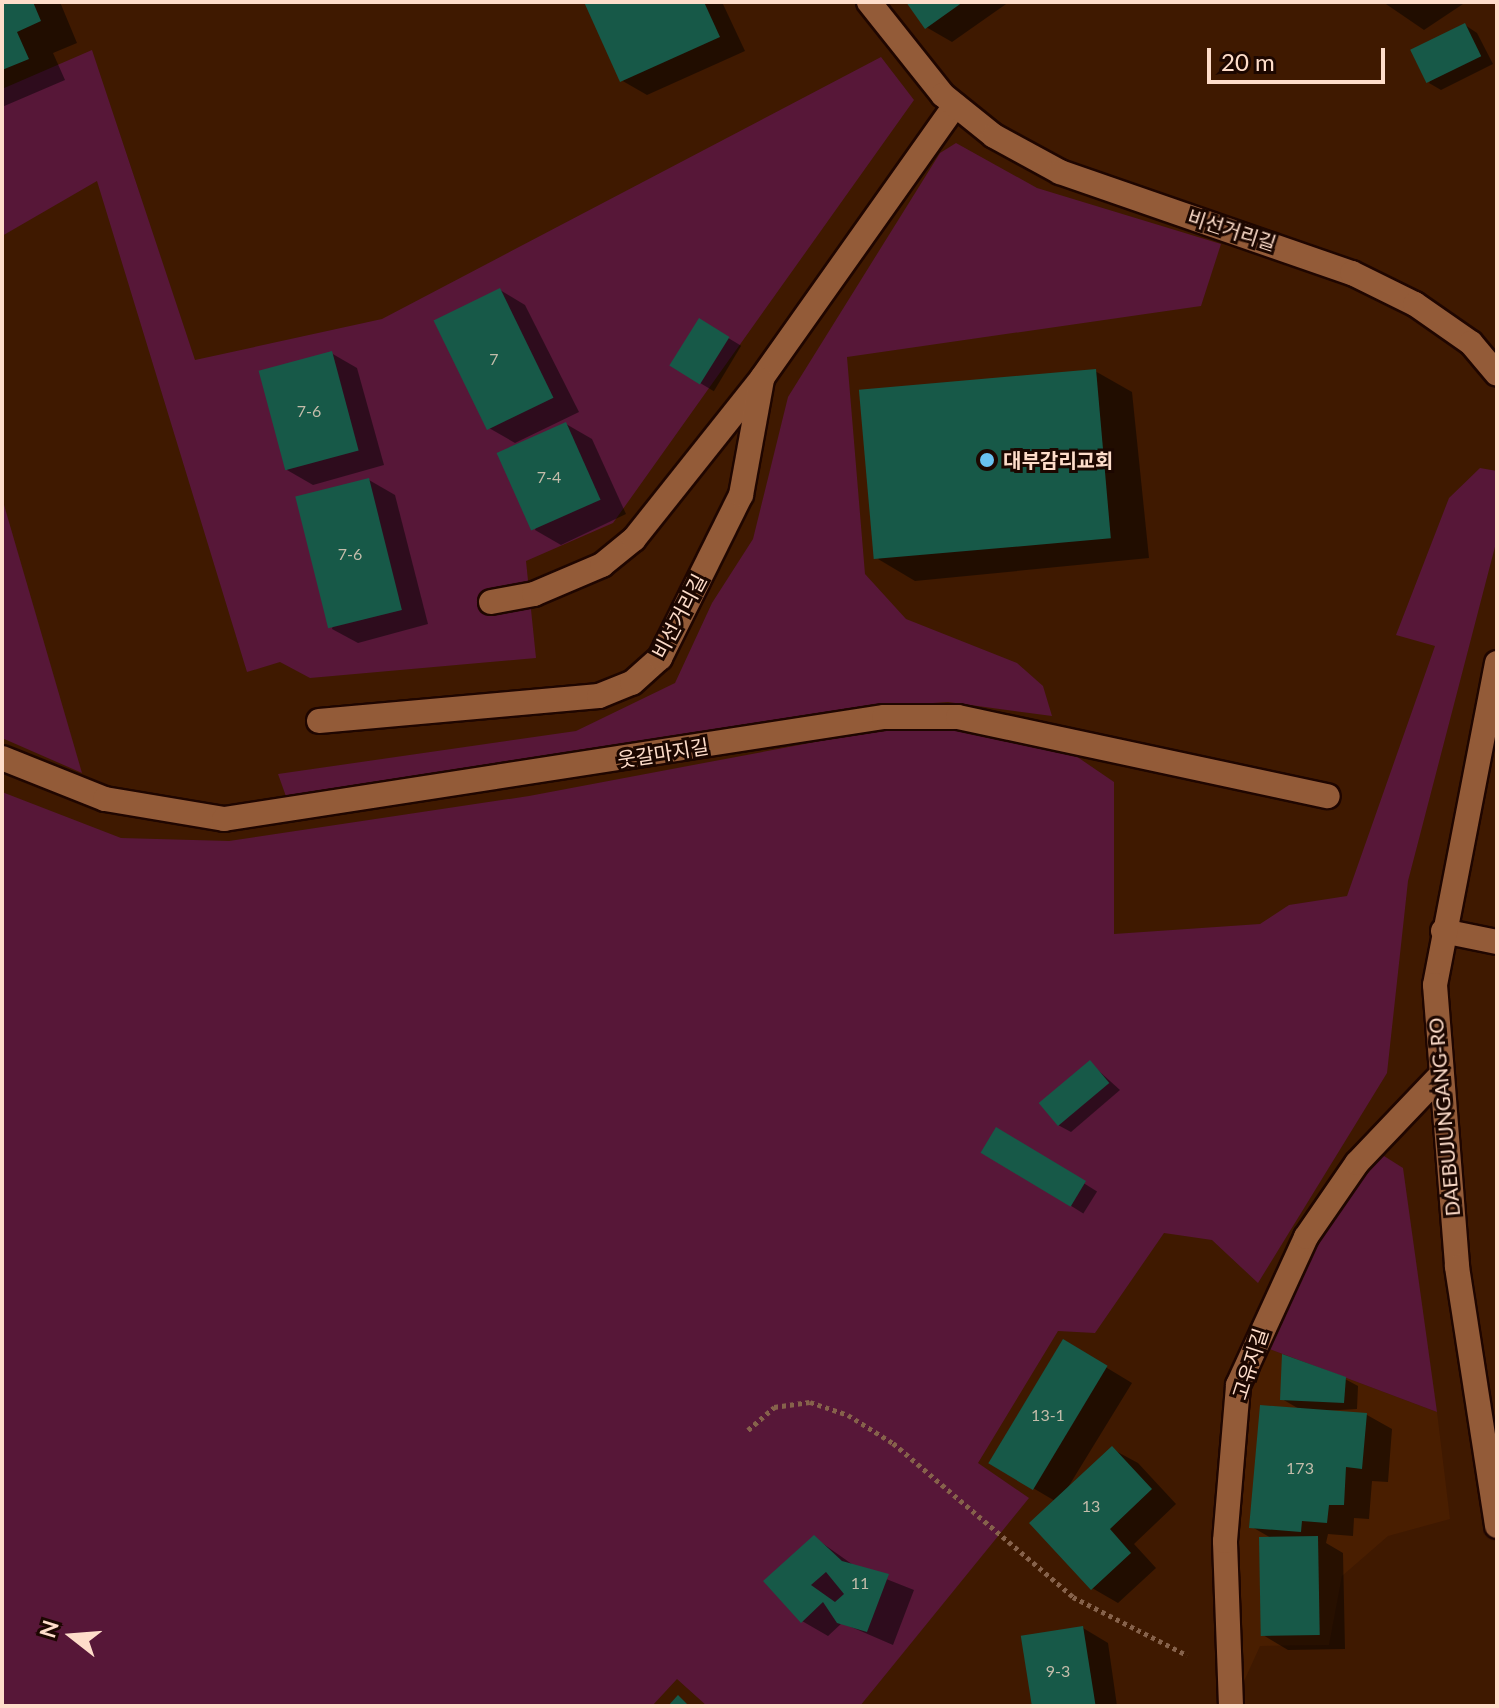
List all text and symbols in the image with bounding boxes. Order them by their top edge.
scale bar [1211,32,1389,82]
text: 20 m [1221,47,1275,76]
street label: 비선거리길 [1185,204,1279,256]
house number: 7 [489,349,499,369]
house number: 7-6 [297,401,321,421]
place label: 대부감리교회 [1003,448,1113,472]
marker: 대부감리교회 [978,451,996,469]
house number: 7-4 [537,467,561,487]
house number: 7-6 [338,544,362,564]
street label: 비선거리길 [647,570,711,662]
street label: 웃갈마지길 [616,734,710,772]
street label: DAEBUJUNGANG-RO [1423,1017,1465,1217]
street label: 고유지길 [1227,1325,1273,1403]
house number: 13-1 [1031,1405,1065,1425]
house number: 173 [1286,1458,1314,1478]
house number: 13 [1082,1496,1100,1516]
house number: 11 [851,1573,869,1593]
north arrow [32,1596,112,1676]
text: N [33,1617,64,1641]
house number: 9-3 [1046,1661,1070,1681]

